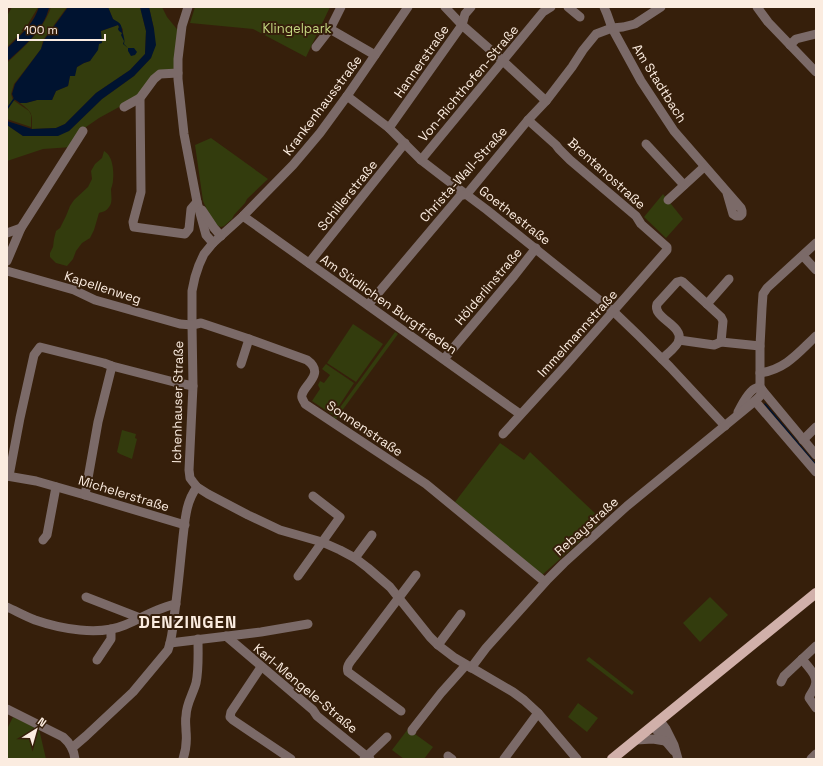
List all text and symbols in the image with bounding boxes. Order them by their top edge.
scale bar [18,16,105,42]
park label: Klingelpark [262,20,332,37]
street label: Von-Richthofen-Straße [415,21,522,145]
text: 100 m [24,22,58,38]
street label: Hannerstraße [390,22,453,101]
street label: Am Stadtbach [629,41,691,126]
street label: Krankenhausstraße [279,52,366,159]
street label: Christa-Wall-Straße [416,123,511,226]
street label: Brentanostraße [564,134,649,213]
street label: Schillerstraße [314,156,381,234]
street label: Goethestraße [475,182,554,249]
street label: Hölderlinstraße [451,244,526,328]
street label: Am Südlichen Burgfrieden [317,251,460,358]
street label: Kapellenweg [62,267,143,308]
street label: Immelmannstraße [534,286,621,381]
street label: Ichenhauser Straße [168,341,187,463]
street label: Sonnenstraße [323,397,406,460]
street label: Michelerstraße [76,472,171,515]
street label: Rebaystraße [551,493,622,560]
district label: DENZINGEN [139,611,237,633]
street label: Karl-Mengele-Straße [250,640,361,737]
north arrow [16,710,56,750]
text: N [35,714,49,730]

